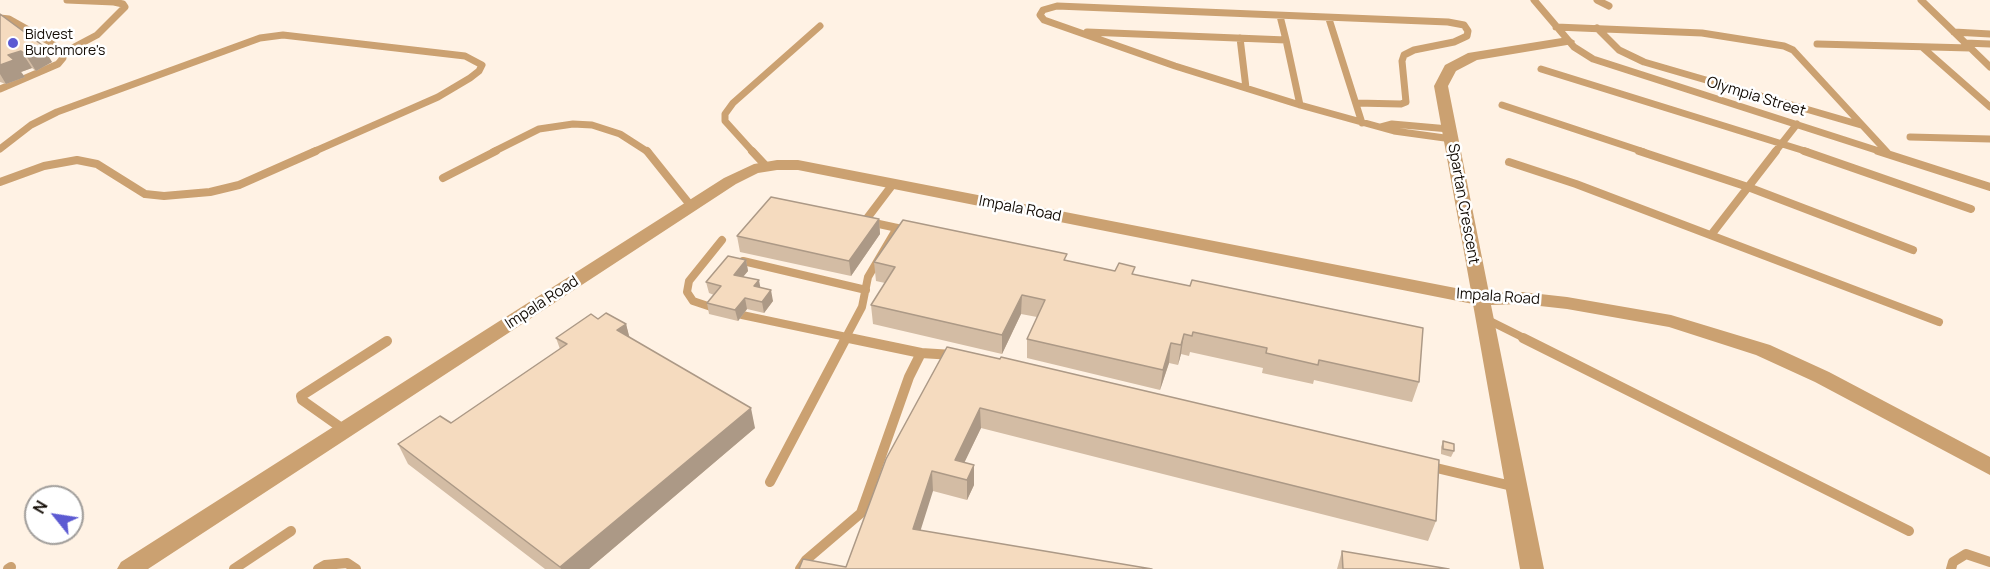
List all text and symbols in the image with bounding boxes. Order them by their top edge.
place label: Bidvest Burchmore's [25,27,105,60]
marker: Bidvest Burchmore's [6,36,20,50]
street label: Olympia Street [1704,73,1808,121]
street label: Spartan Crescent [1444,142,1482,266]
street label: Impala Road [977,192,1063,226]
street label: Impala Road [502,273,582,333]
street label: Impala Road [1456,285,1540,309]
north arrow [24,485,84,545]
text: N [28,497,53,517]

